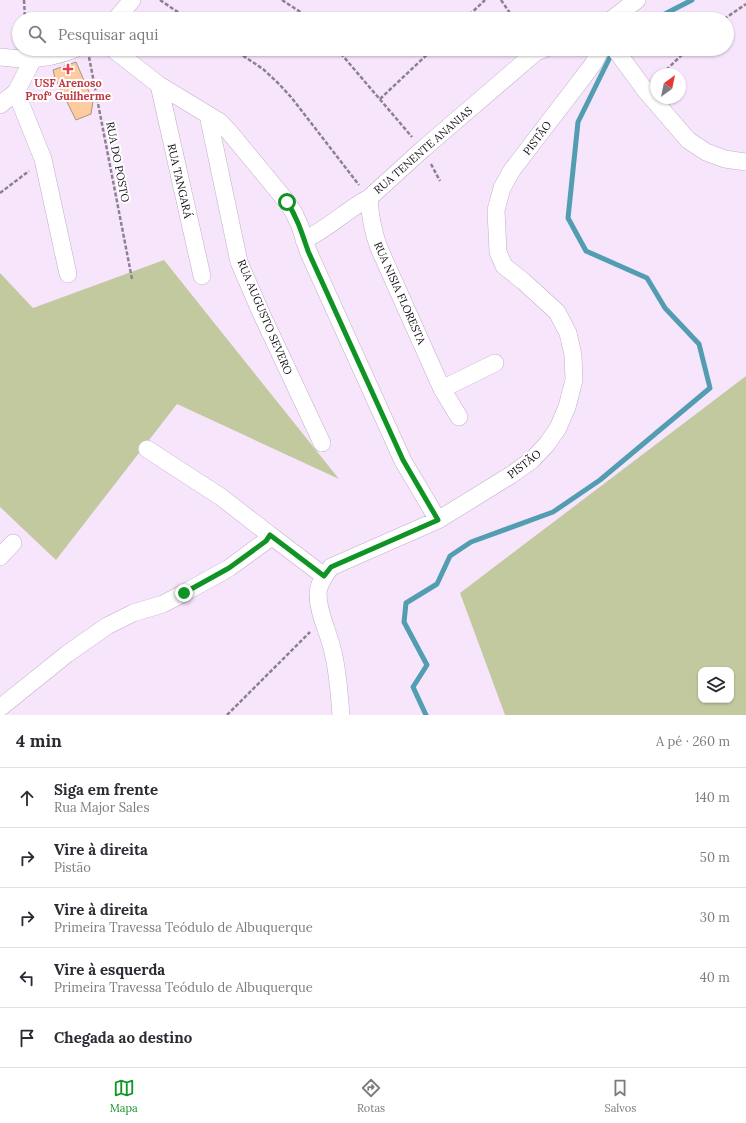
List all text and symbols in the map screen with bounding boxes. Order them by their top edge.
search box [12,12,734,56]
icon: search [26,23,48,45]
text: Pesquisar aqui [58,25,158,44]
marker: USF Arenoso Profº Guilherme [62,63,74,75]
north arrow [650,68,686,104]
place label: USF Arenoso Profº Guilherme [25,76,111,103]
street label: RUA TENENTE ANANIAS [371,103,475,197]
street label: PISTÃO [520,118,554,158]
street label: RUA DO POSTO [103,120,133,204]
street label: RUA TANGARÁ [165,142,196,221]
route start [278,193,296,211]
street label: RUA NISIA FLORESTA [371,240,429,347]
street label: RUA AUGUSTO SEVERO [234,257,296,377]
street label: PISTÃO [504,446,544,481]
route end [175,584,193,602]
map controls [698,667,734,703]
button: layers [698,667,734,703]
text: 4 min [16,730,62,752]
text: A pé · 260 m [656,733,730,750]
text: Siga em frente [54,780,158,799]
icon: ahead [16,787,38,809]
text: 140 m [695,789,730,806]
text: Rua Major Sales [54,799,149,816]
text: Vire à direita [54,840,148,859]
icon: right [16,847,38,869]
text: 50 m [700,849,730,866]
text: Pistão [54,859,91,876]
text: Vire à direita [54,900,148,919]
icon: right [16,907,38,929]
text: 30 m [700,909,730,926]
text: Primeira Travessa Teódulo de Albuquerque [54,919,313,936]
text: Vire à esquerda [54,960,165,979]
icon: left [16,967,38,989]
text: 40 m [700,969,730,986]
text: Primeira Travessa Teódulo de Albuquerque [54,979,313,996]
icon: arrive [16,1027,38,1049]
text: Chegada ao destino [54,1028,192,1047]
tab: Mapa [110,1077,138,1115]
tab: Rotas [357,1077,385,1115]
tab: Salvos [604,1077,636,1115]

